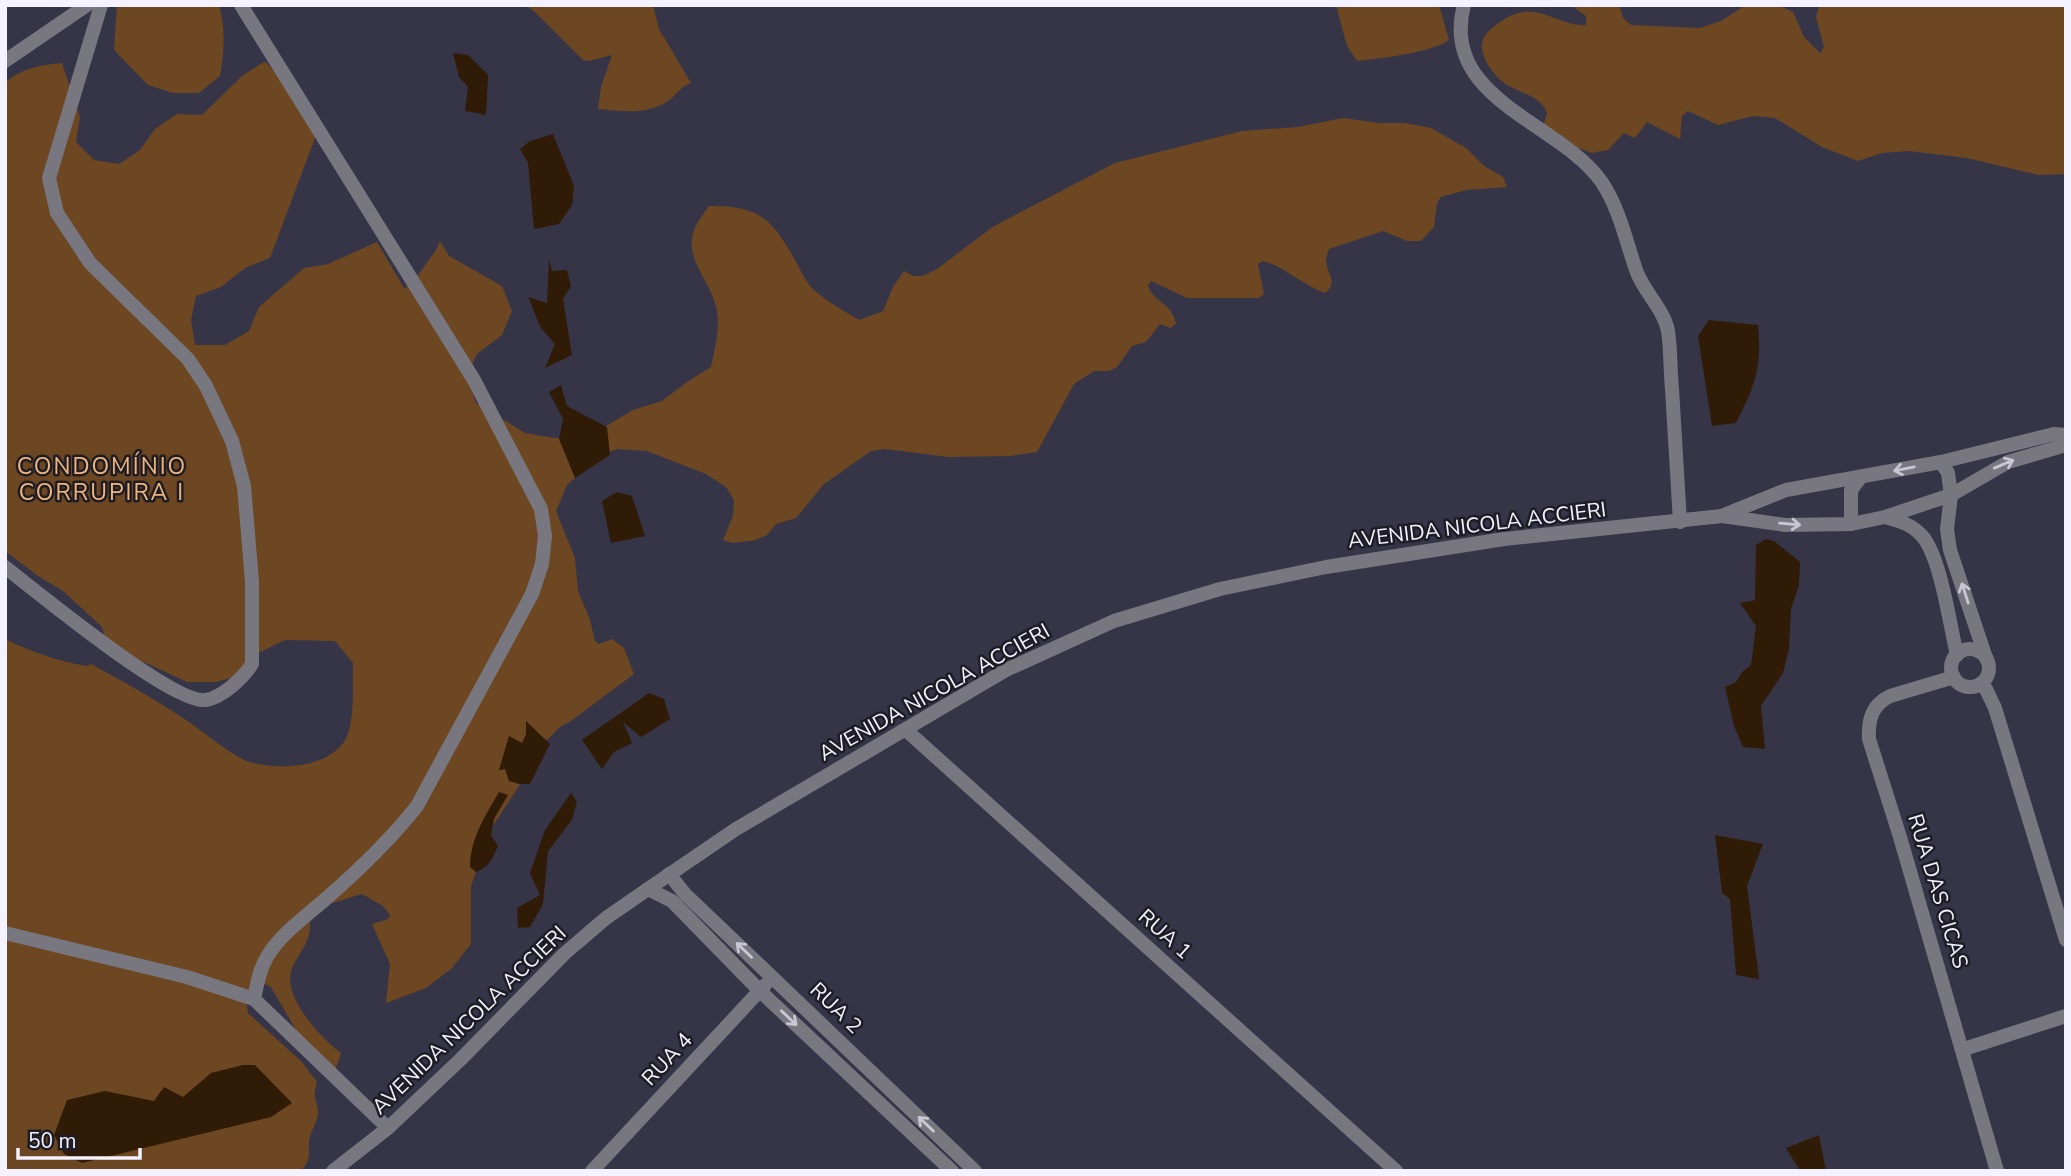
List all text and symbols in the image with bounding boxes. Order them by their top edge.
district label: CONDOMÍNIO CORRUPIRA I [17,451,187,508]
one-way arrow [1993,457,2015,470]
one-way arrow [1893,463,1916,477]
street label: AVENIDA NICOLA ACCIERI [1346,495,1608,555]
one-way arrow [1778,518,1801,531]
one-way arrow [1958,583,1970,605]
street label: AVENIDA NICOLA ACCIERI [813,617,1055,767]
street label: RUA DAS CICAS [1901,810,1975,972]
street label: RUA 1 [1132,903,1198,965]
street label: AVENIDA NICOLA ACCIERI [366,920,572,1120]
one-way arrow [736,941,753,958]
street label: RUA 2 [804,976,868,1040]
one-way arrow [780,1010,797,1027]
street label: RUA 4 [635,1027,699,1091]
one-way arrow [918,1115,935,1132]
scale bar [18,1116,140,1160]
text: 50 m [28,1127,77,1155]

